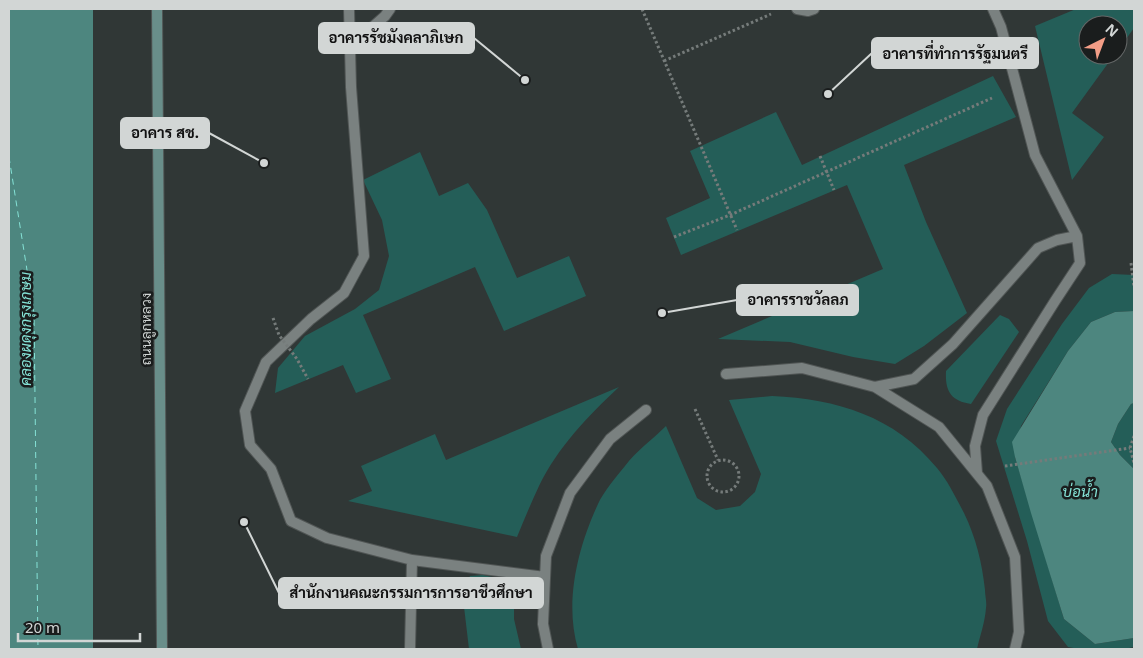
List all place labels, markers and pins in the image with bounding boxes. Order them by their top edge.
callout: อาคารรัชมังคลาภิเษก [319,23,474,53]
callout: อาคารที่ทำการรัฐมนตรี [872,38,1038,68]
callout: อาคาร สช. [121,118,209,148]
callout: อาคารราชวัลลภ [737,285,858,315]
callout: สำนักงานคณะกรรมการการอาชีวศึกษา [279,578,543,608]

